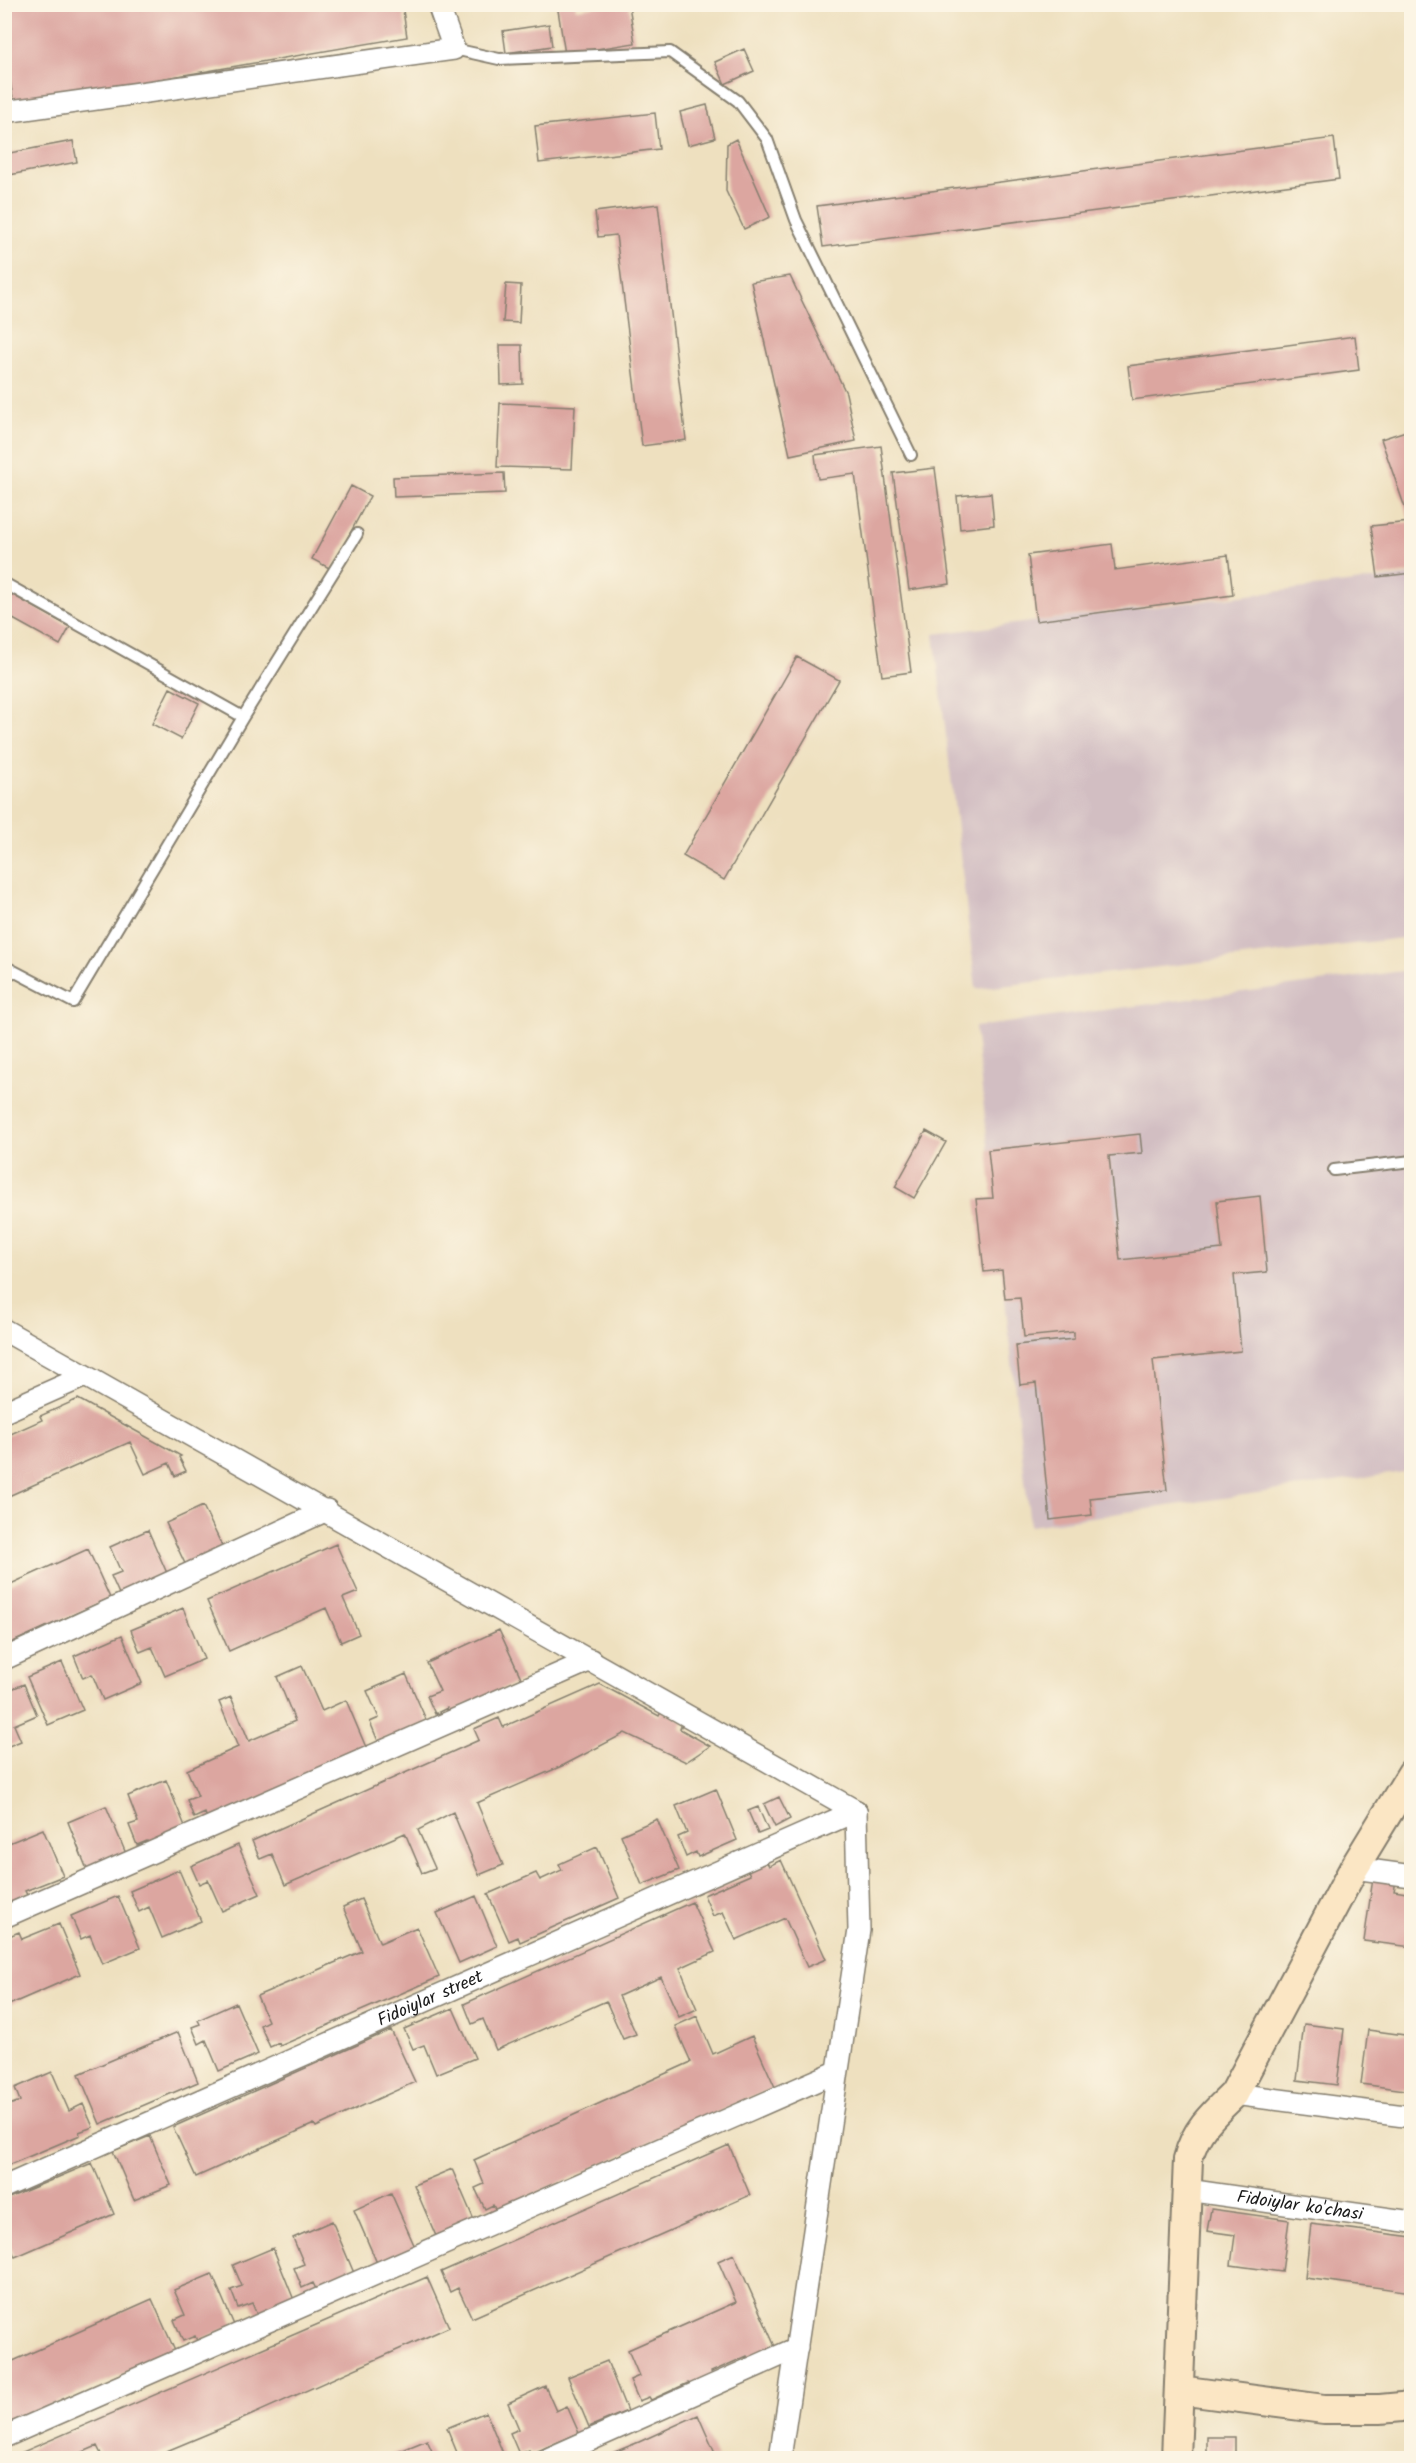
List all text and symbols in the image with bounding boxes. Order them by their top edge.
street label: Fidoiylar street [373,1962,489,2035]
street label: Fidoiylar ko'chasi [1235,2183,1365,2229]

